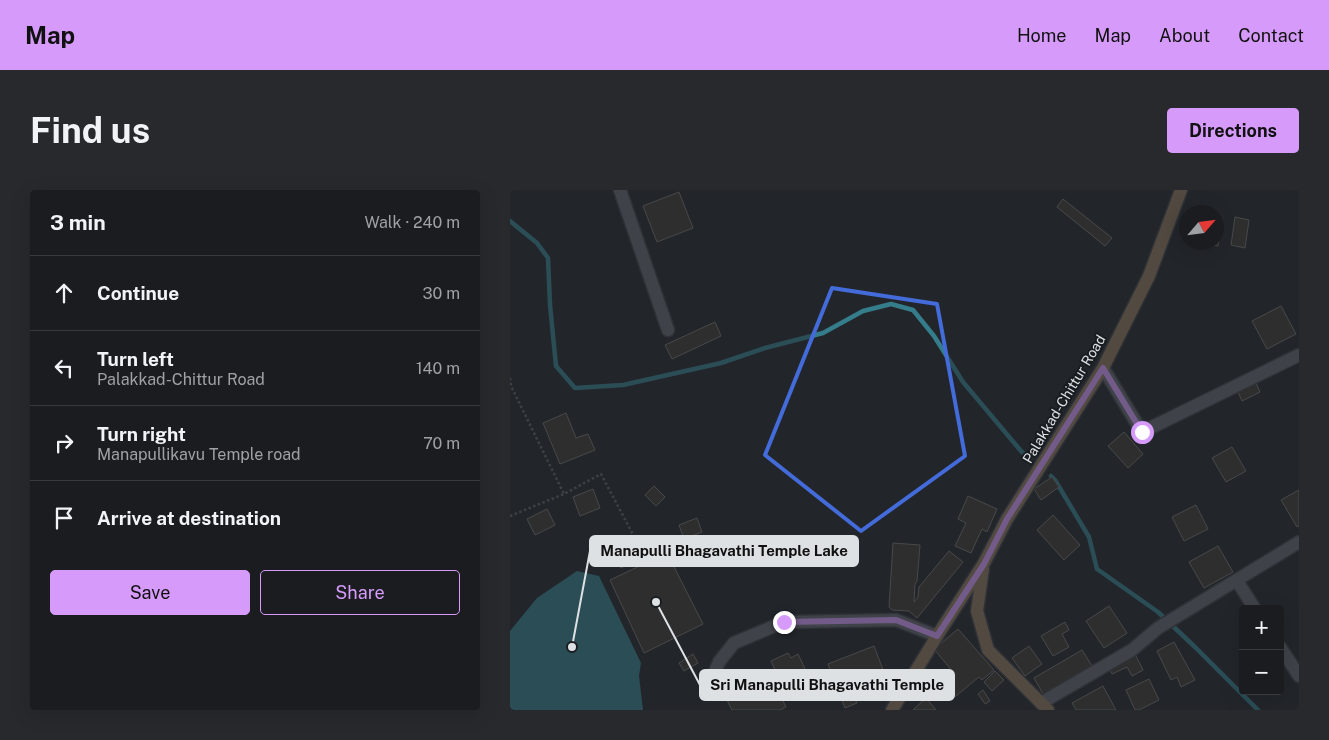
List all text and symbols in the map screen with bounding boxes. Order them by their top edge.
text: Map [25,21,75,49]
text: Home [1017,25,1067,46]
text: Map [1095,25,1131,46]
text: About [1159,25,1210,46]
text: Contact [1238,25,1304,46]
button: Directions [1167,108,1299,153]
text: Find us [30,110,150,151]
north arrow [1179,205,1224,250]
text: 3 min [50,210,106,235]
text: Walk · 240 m [364,213,460,232]
icon: ahead [50,279,78,307]
text: Continue [97,282,179,304]
text: 30 m [423,284,460,303]
street label: Palakkad-Chittur Road [1019,332,1109,466]
text: Turn left [97,348,174,370]
icon: left [50,354,78,382]
text: 140 m [416,359,460,378]
text: Palakkad-Chittur Road [97,370,265,389]
route start [1131,421,1154,444]
text: Turn right [97,423,186,445]
icon: right [50,429,78,457]
text: 70 m [423,434,460,453]
text: Manapullikavu Temple road [97,445,301,464]
icon: arrive [50,504,78,532]
text: Arrive at destination [97,507,281,529]
callout: Manapulli Bhagavathi Temple Lake [590,536,858,566]
text: Manapulli Bhagavathi Temple Lake [600,542,848,559]
button: Save [50,570,250,615]
button: Share [260,570,460,615]
map controls [1239,605,1284,695]
button: + [1239,605,1284,650]
route end [773,611,796,634]
button: − [1239,650,1284,695]
callout: Sri Manapulli Bhagavathi Temple [700,670,954,700]
text: Sri Manapulli Bhagavathi Temple [710,676,944,693]

